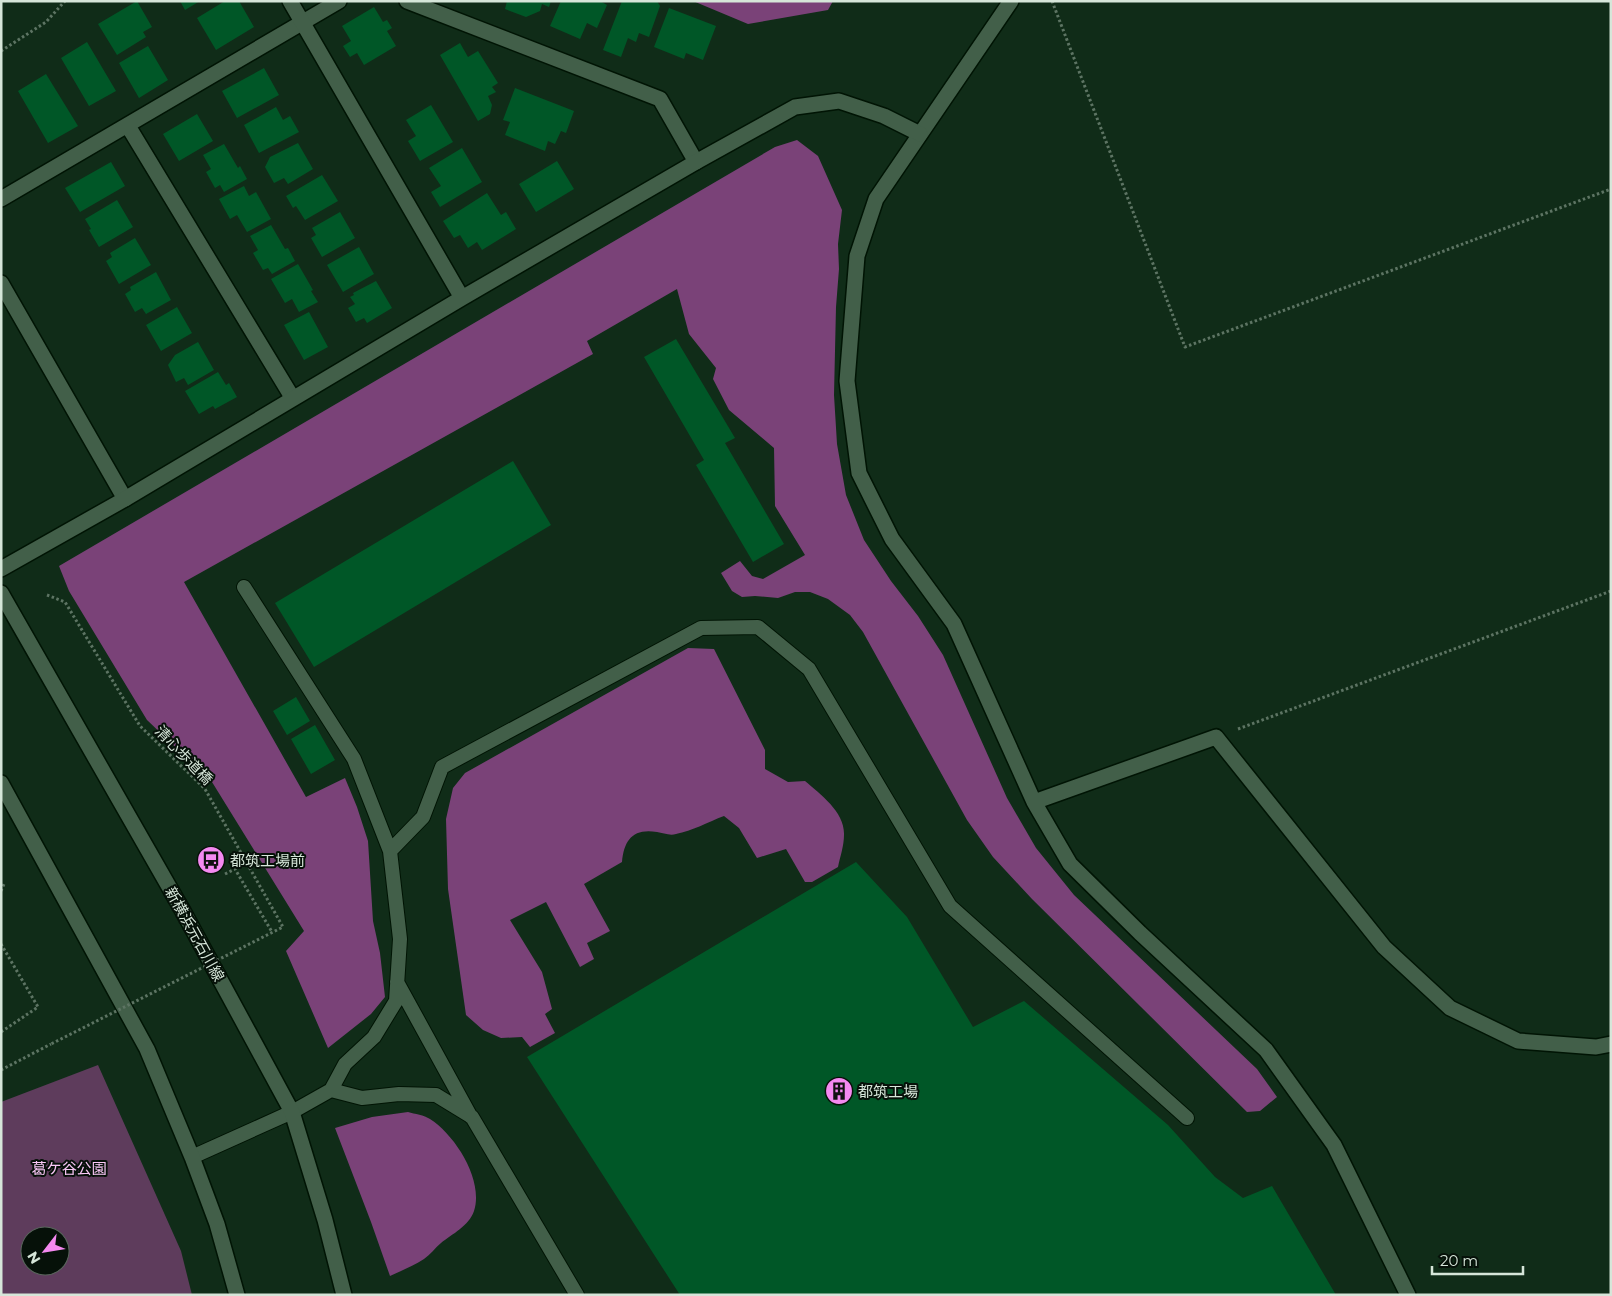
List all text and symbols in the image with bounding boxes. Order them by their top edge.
street label: 清心歩道橋 [151,721,217,789]
bus stop icon: 都筑工場前 [196,845,226,875]
place label: 都筑工場前 [230,851,305,870]
street label: 新横浜元石川線 [161,883,229,985]
building icon: 都筑工場 [824,1076,854,1106]
place label: 都筑工場 [858,1082,918,1101]
park label: 葛ケ谷公園 [31,1159,107,1178]
north arrow [20,1226,70,1276]
scale bar [1432,1244,1523,1276]
text: N [23,1248,44,1267]
text: 20 m [1440,1251,1478,1270]

